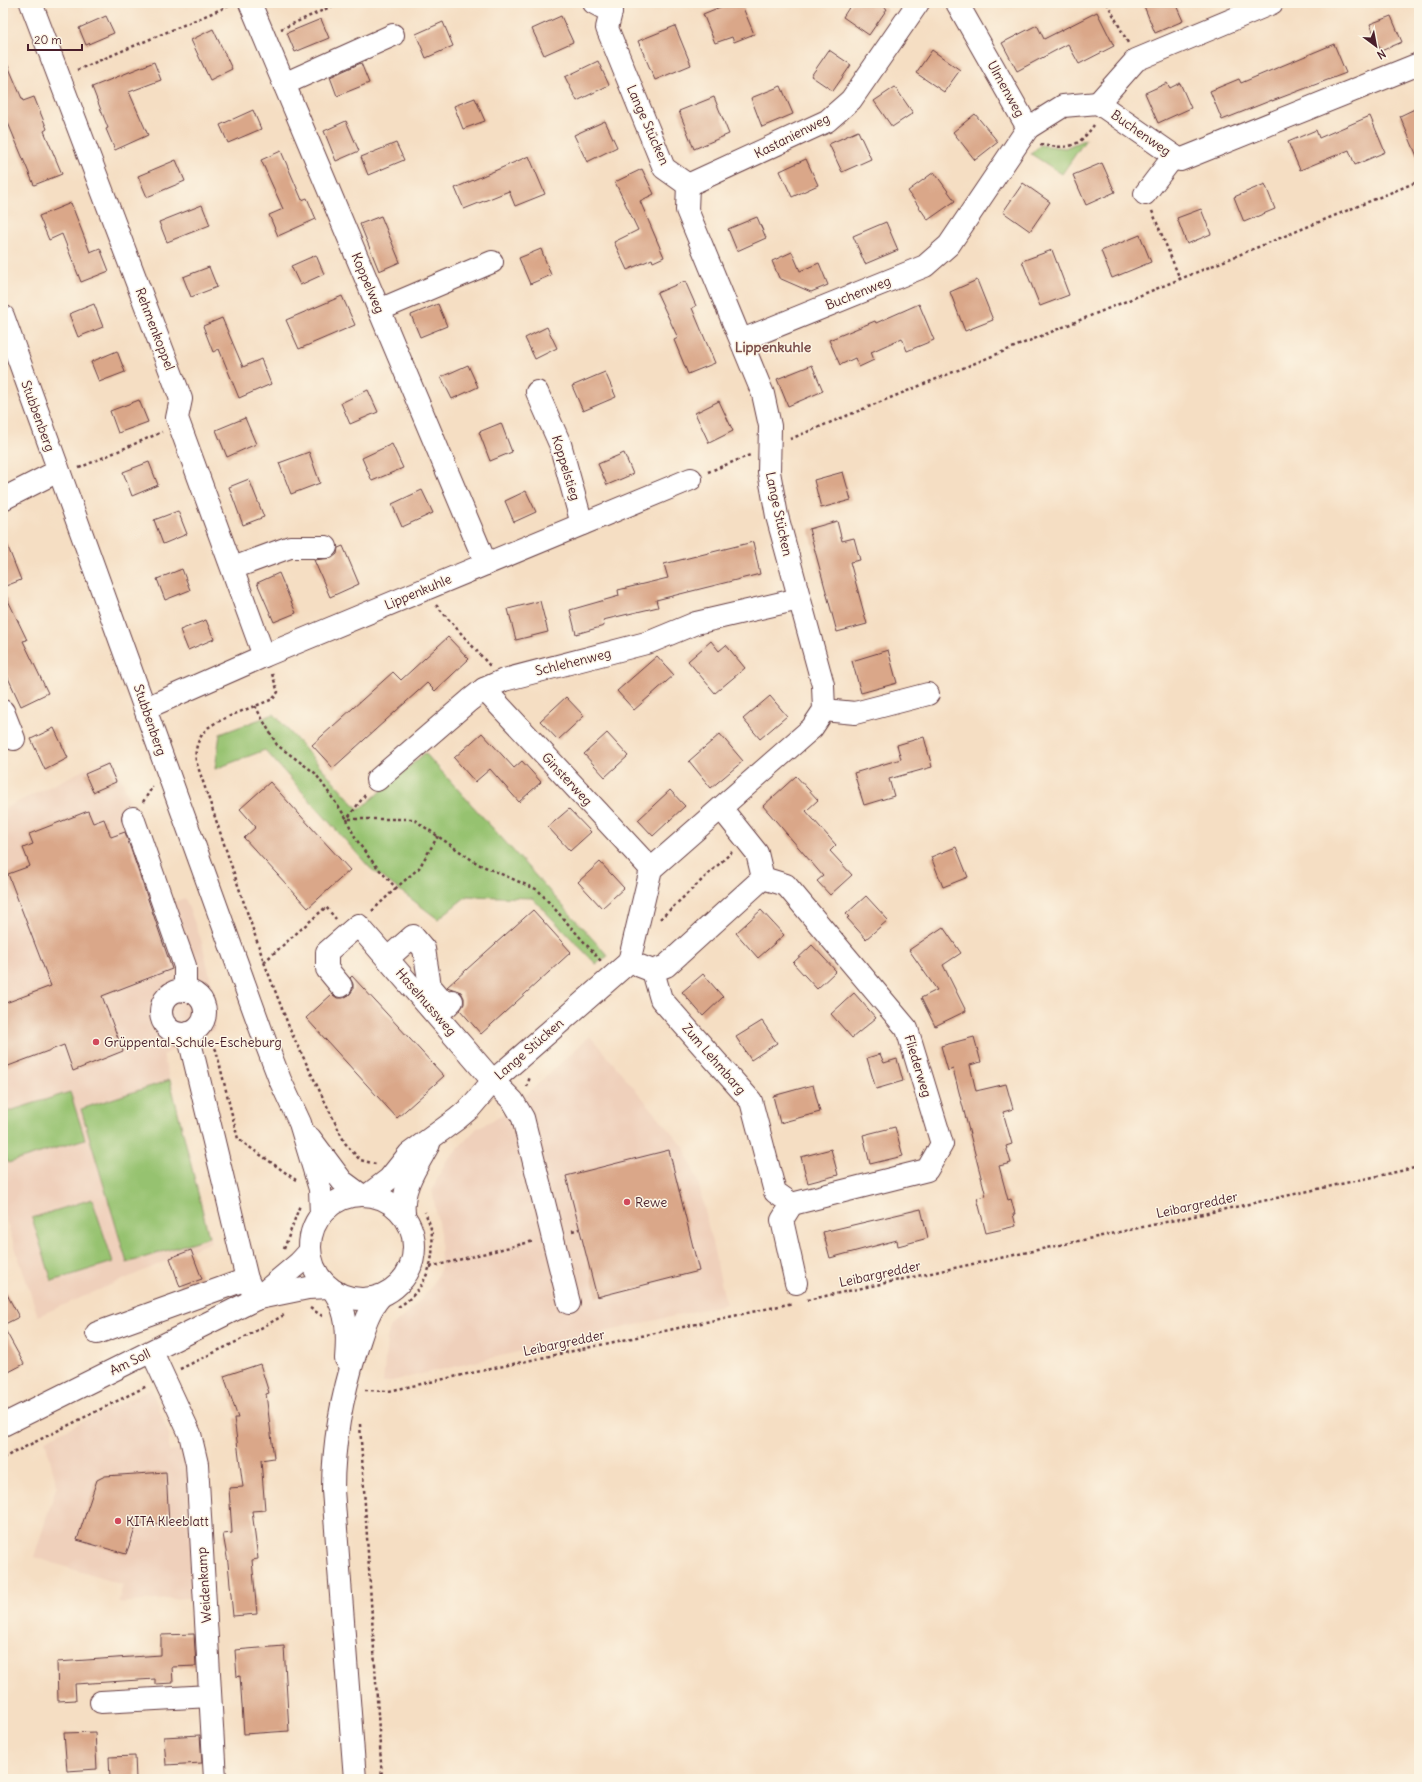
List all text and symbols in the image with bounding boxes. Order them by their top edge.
scale bar [28,26,82,52]
north arrow [1356,26,1396,66]
text: 20 m [34,32,62,47]
text: N [1374,47,1388,62]
street label: Ulmenweg [984,58,1028,120]
street label: Lange Stücken [623,82,673,168]
street label: Buchenweg [1108,106,1174,160]
street label: Kastanienweg [751,110,833,162]
street label: Koppelweg [348,250,388,316]
street label: Buchenweg [823,272,893,314]
street label: Rehmenkoppel [131,285,179,373]
district label: Lippenkuhle [735,338,812,356]
street label: Stubbenberg [17,378,59,454]
street label: Koppelstieg [548,433,584,503]
street label: Lange Stücken [762,470,796,558]
street label: Lippenkuhle [382,570,454,614]
street label: Schlehenweg [533,644,613,680]
street label: Stubbenberg [130,682,170,758]
street label: Ginsterweg [538,749,596,809]
street label: Haselnussweg [392,965,460,1039]
street label: Lange Stücken [491,1014,567,1084]
street label: Zum Lehmbarg [678,1020,750,1098]
street label: Fliederweg [900,1033,936,1099]
place label: Grüppental-Schule-Escheburg [104,1034,282,1051]
marker: Grüppental-Schule-Escheburg [91,1037,101,1047]
street label: Leibargredder [1155,1188,1240,1222]
place label: Rewe [635,1194,667,1211]
marker: Rewe [622,1197,632,1207]
street label: Leibargredder [838,1257,923,1291]
street label: Leibargredder [522,1326,607,1360]
street label: Am Soll [107,1345,153,1379]
place label: KITA Kleeblatt [126,1513,209,1530]
marker: KITA Kleeblatt [113,1516,123,1526]
street label: Weidenkamp [193,1546,215,1624]

